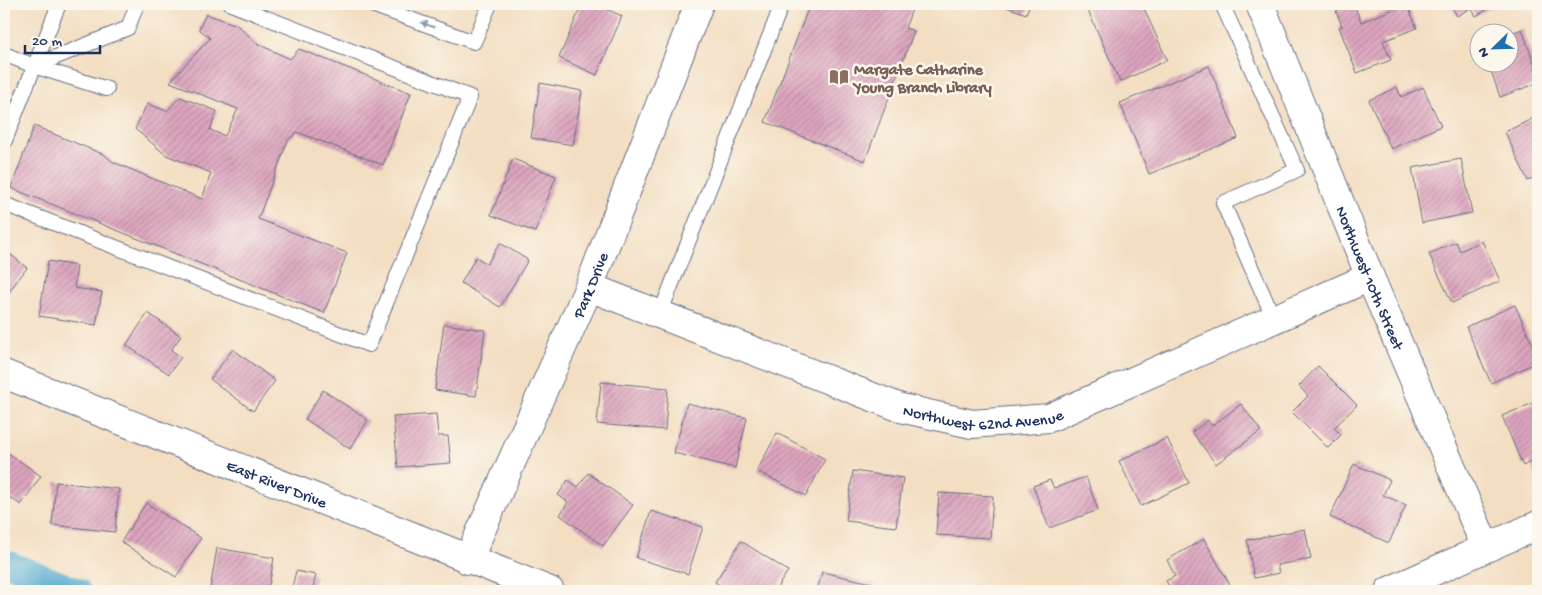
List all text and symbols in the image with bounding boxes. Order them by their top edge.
one-way arrow [420,21,435,29]
scale bar [25,22,100,54]
north arrow [1470,22,1520,72]
text: 20 m [32,33,62,51]
text: N [1475,45,1494,60]
place label: Margate Catharine Young Branch Library [852,62,992,99]
library icon: Margate Catharine Young Branch Library [828,66,850,88]
street label: Northwest 10th Street [1329,204,1407,355]
street label: Park Drive [570,250,615,323]
street label: Northwest 62nd Avenue [901,403,1068,438]
street label: East River Drive [223,457,330,515]

